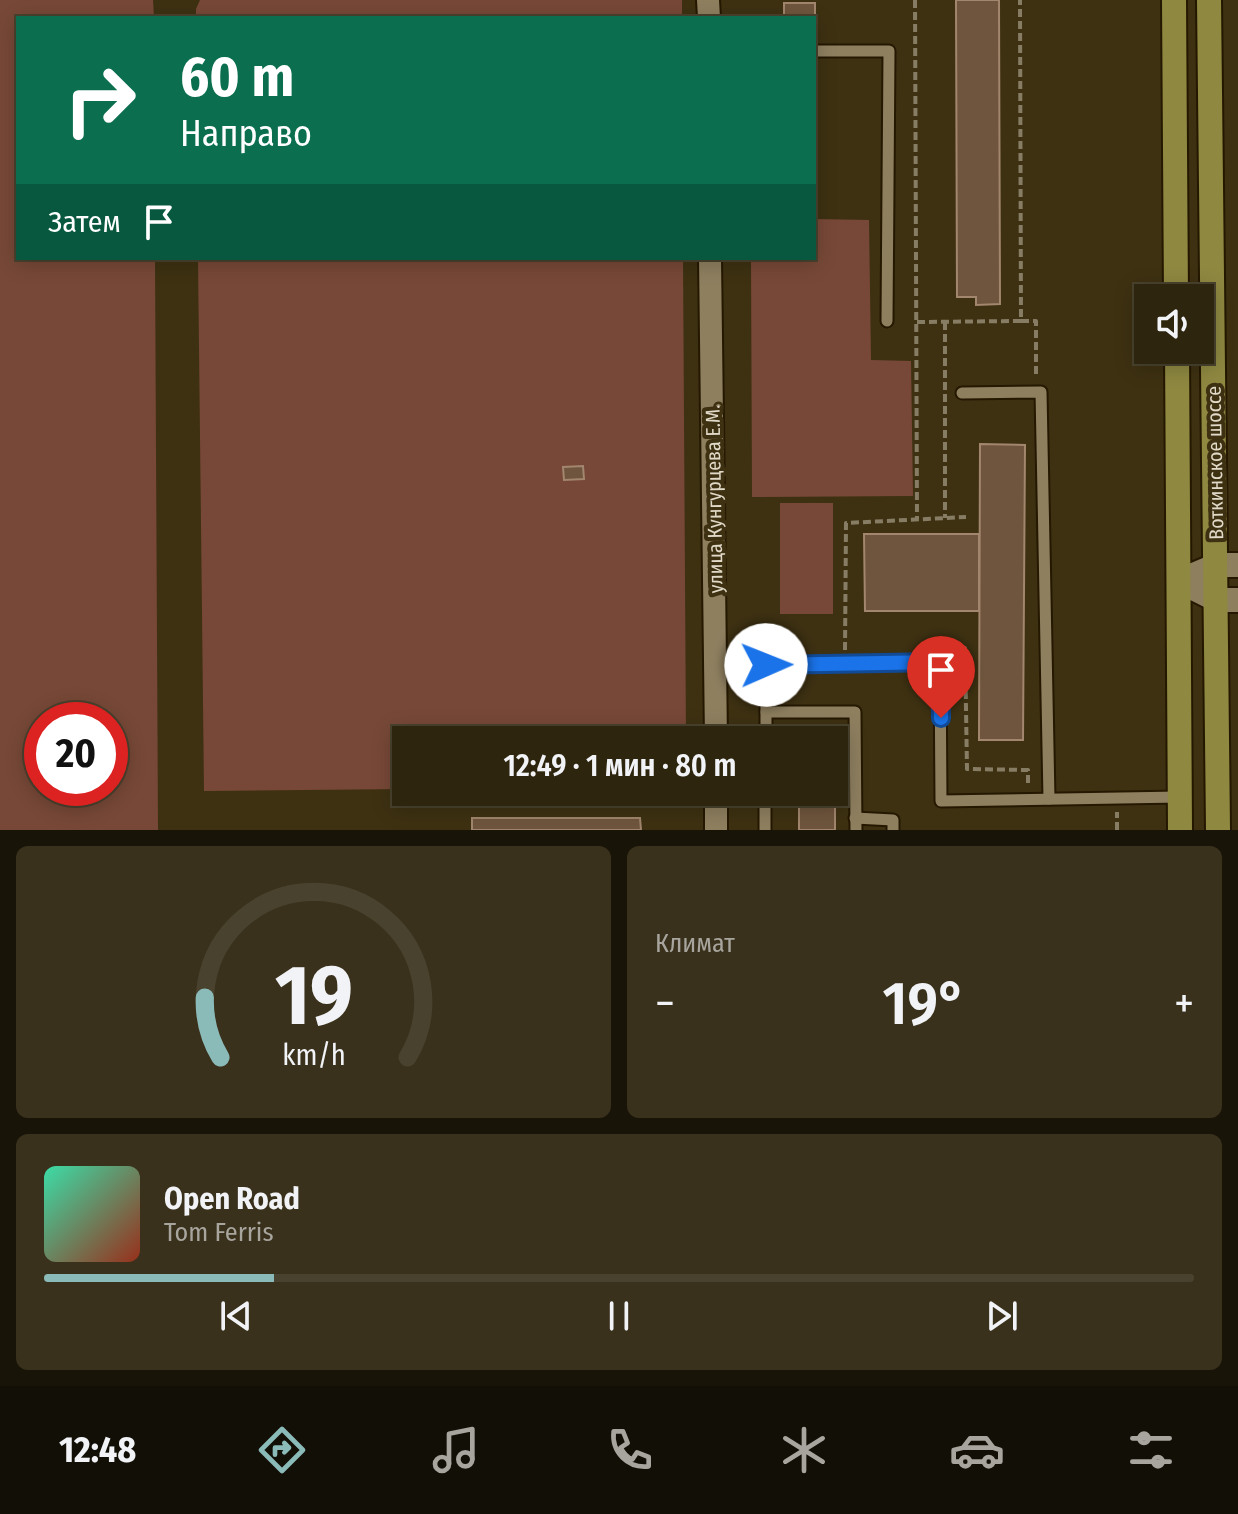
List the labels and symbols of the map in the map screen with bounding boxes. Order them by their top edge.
street label: Воткинское шоссе [1202,386,1228,540]
street label: улица Кунгурцева Е.М. [700,404,728,594]
position arrow [724,623,808,707]
pin [907,636,975,718]
speed limit sign: 20 [24,702,128,806]

